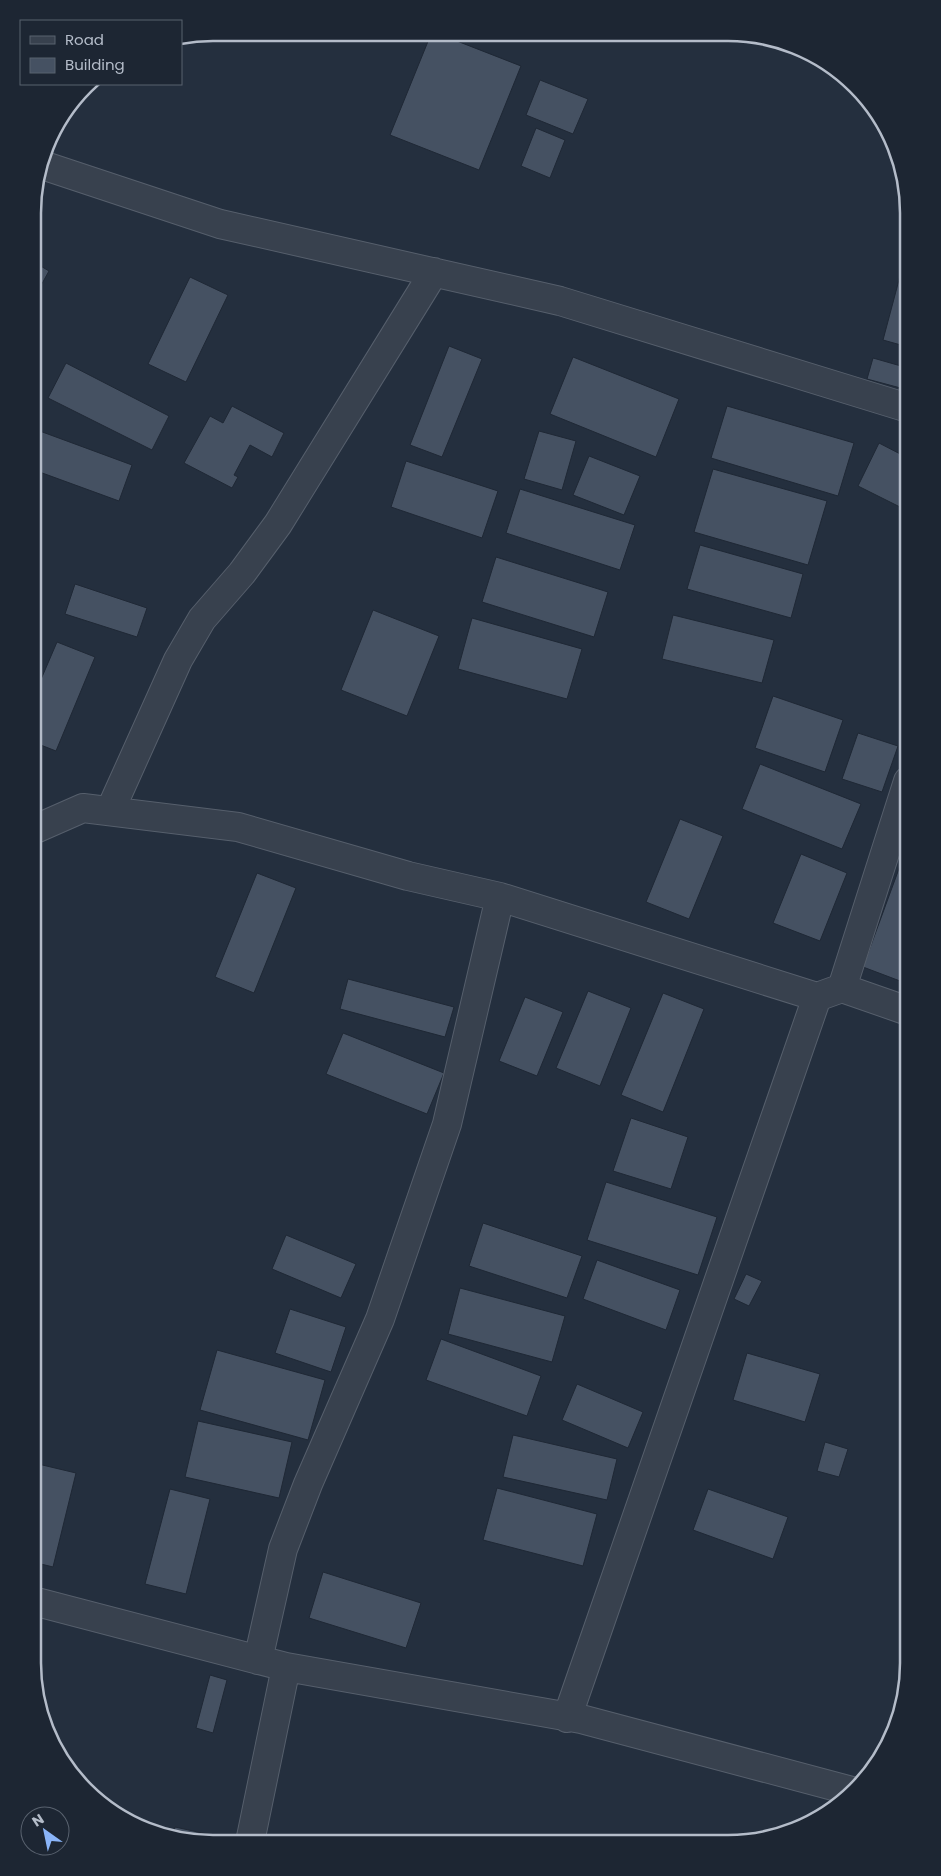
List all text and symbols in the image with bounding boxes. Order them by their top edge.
legend [20,20,182,85]
text: Road [65,29,104,50]
text: Building [65,54,125,75]
north arrow [20,1806,70,1856]
text: N [28,1809,48,1831]

